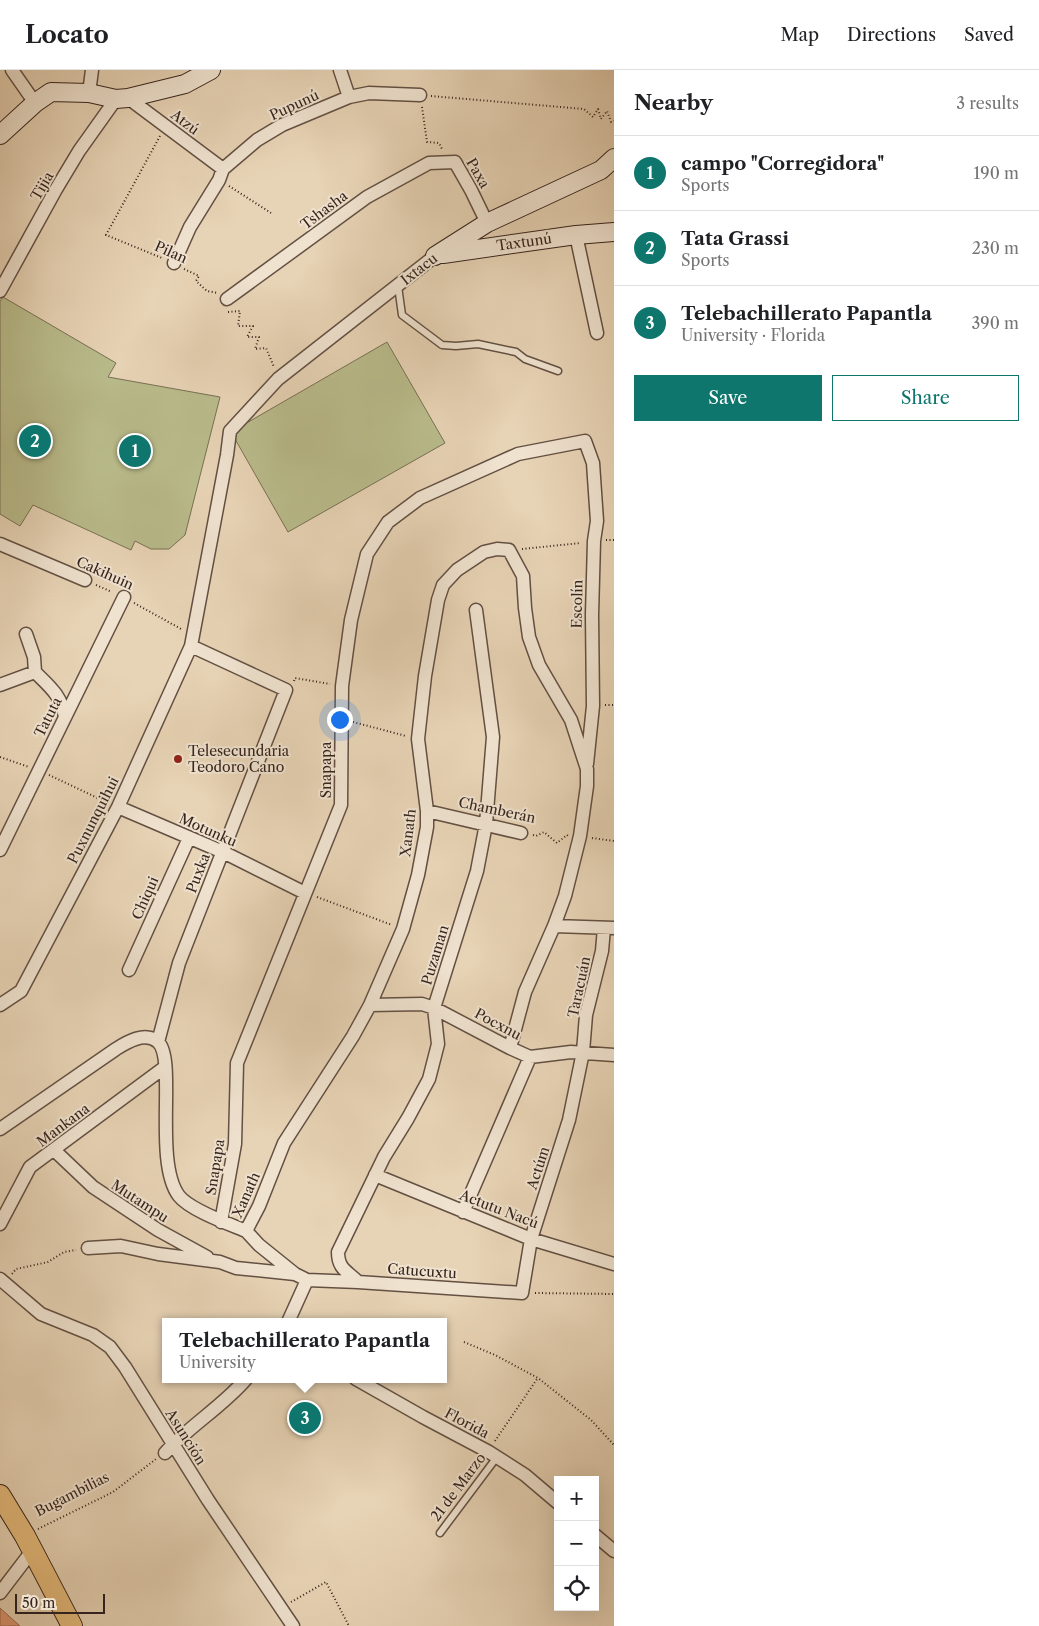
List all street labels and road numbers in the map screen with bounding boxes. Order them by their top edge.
street label: Pupunú [266,86,322,124]
street label: Atzú [166,105,203,139]
street label: Paxa [462,155,494,192]
street label: Tijia [27,168,58,204]
street label: Tshasha [297,186,351,233]
street label: Taxtunú [495,229,553,255]
street label: Pilan [152,237,190,267]
street label: Ixtacu [397,249,441,289]
street label: Cakihuin [73,552,137,594]
street label: Escolín [568,579,586,629]
street label: Tatuta [30,693,66,740]
street label: Snapapa [317,741,335,798]
street label: Puxnunquihui [63,774,123,866]
street label: Chamberán [457,793,537,827]
street label: Xanath [396,808,420,859]
street label: Motunku [176,809,240,851]
street label: Puxka [182,850,214,895]
street label: Chiqui [128,874,162,922]
street label: Puzaman [417,923,453,987]
street label: Taracuán [564,955,594,1019]
street label: Pocxnu [472,1004,525,1044]
street label: Mankana [33,1099,93,1151]
street label: Snapapa [202,1137,228,1196]
street label: Actúm [522,1144,553,1193]
street label: Xanath [228,1169,264,1222]
street label: Mutampu [108,1176,173,1226]
street label: Actutu Nacú [456,1185,541,1232]
street label: Catucuxtu [387,1260,458,1282]
street label: Florida [442,1404,493,1442]
street label: Asunción [161,1405,210,1469]
street label: 21 de Marzo [426,1449,490,1525]
street label: Bugambilias [32,1468,112,1520]

